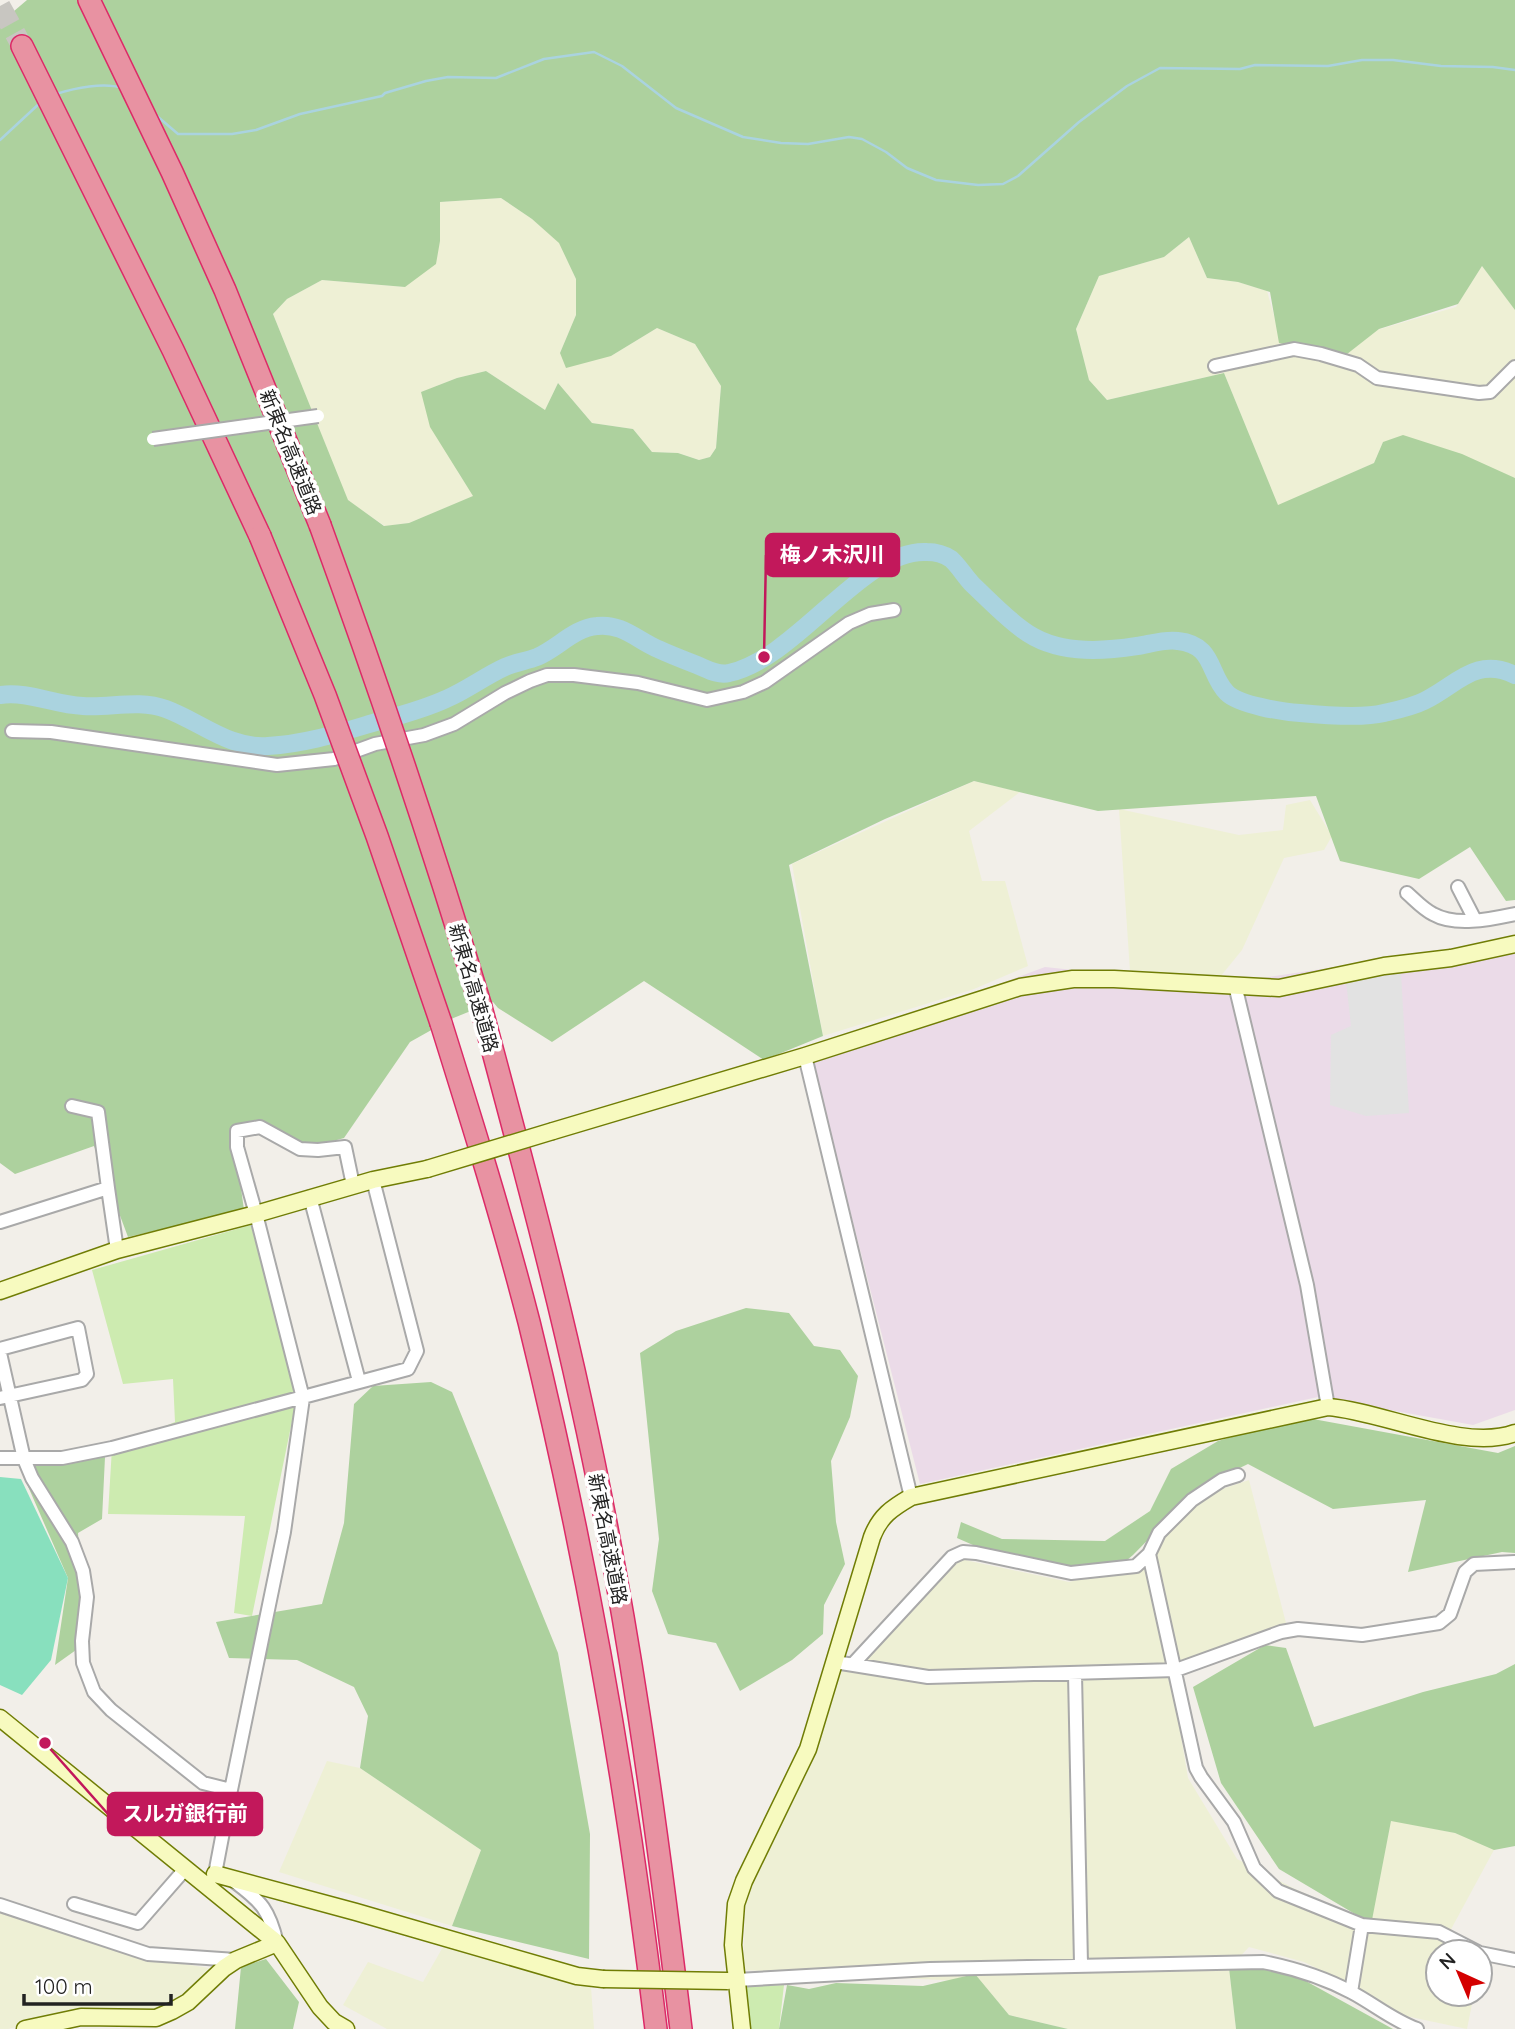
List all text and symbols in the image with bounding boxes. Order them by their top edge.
street label: 新東名高速道路 [255,386,327,518]
callout: 梅ノ木沢川 [766,534,899,576]
text: 梅ノ木沢川 [780,541,885,567]
street label: 新東名高速道路 [444,921,504,1055]
street label: 新東名高速道路 [584,1471,632,1607]
callout: スルガ銀行前 [108,1793,262,1835]
text: スルガ銀行前 [122,1800,248,1826]
north arrow [1424,1938,1494,2008]
text: N [1434,1947,1461,1974]
scale bar [24,1962,172,2006]
text: 100 m [35,1973,93,1999]

